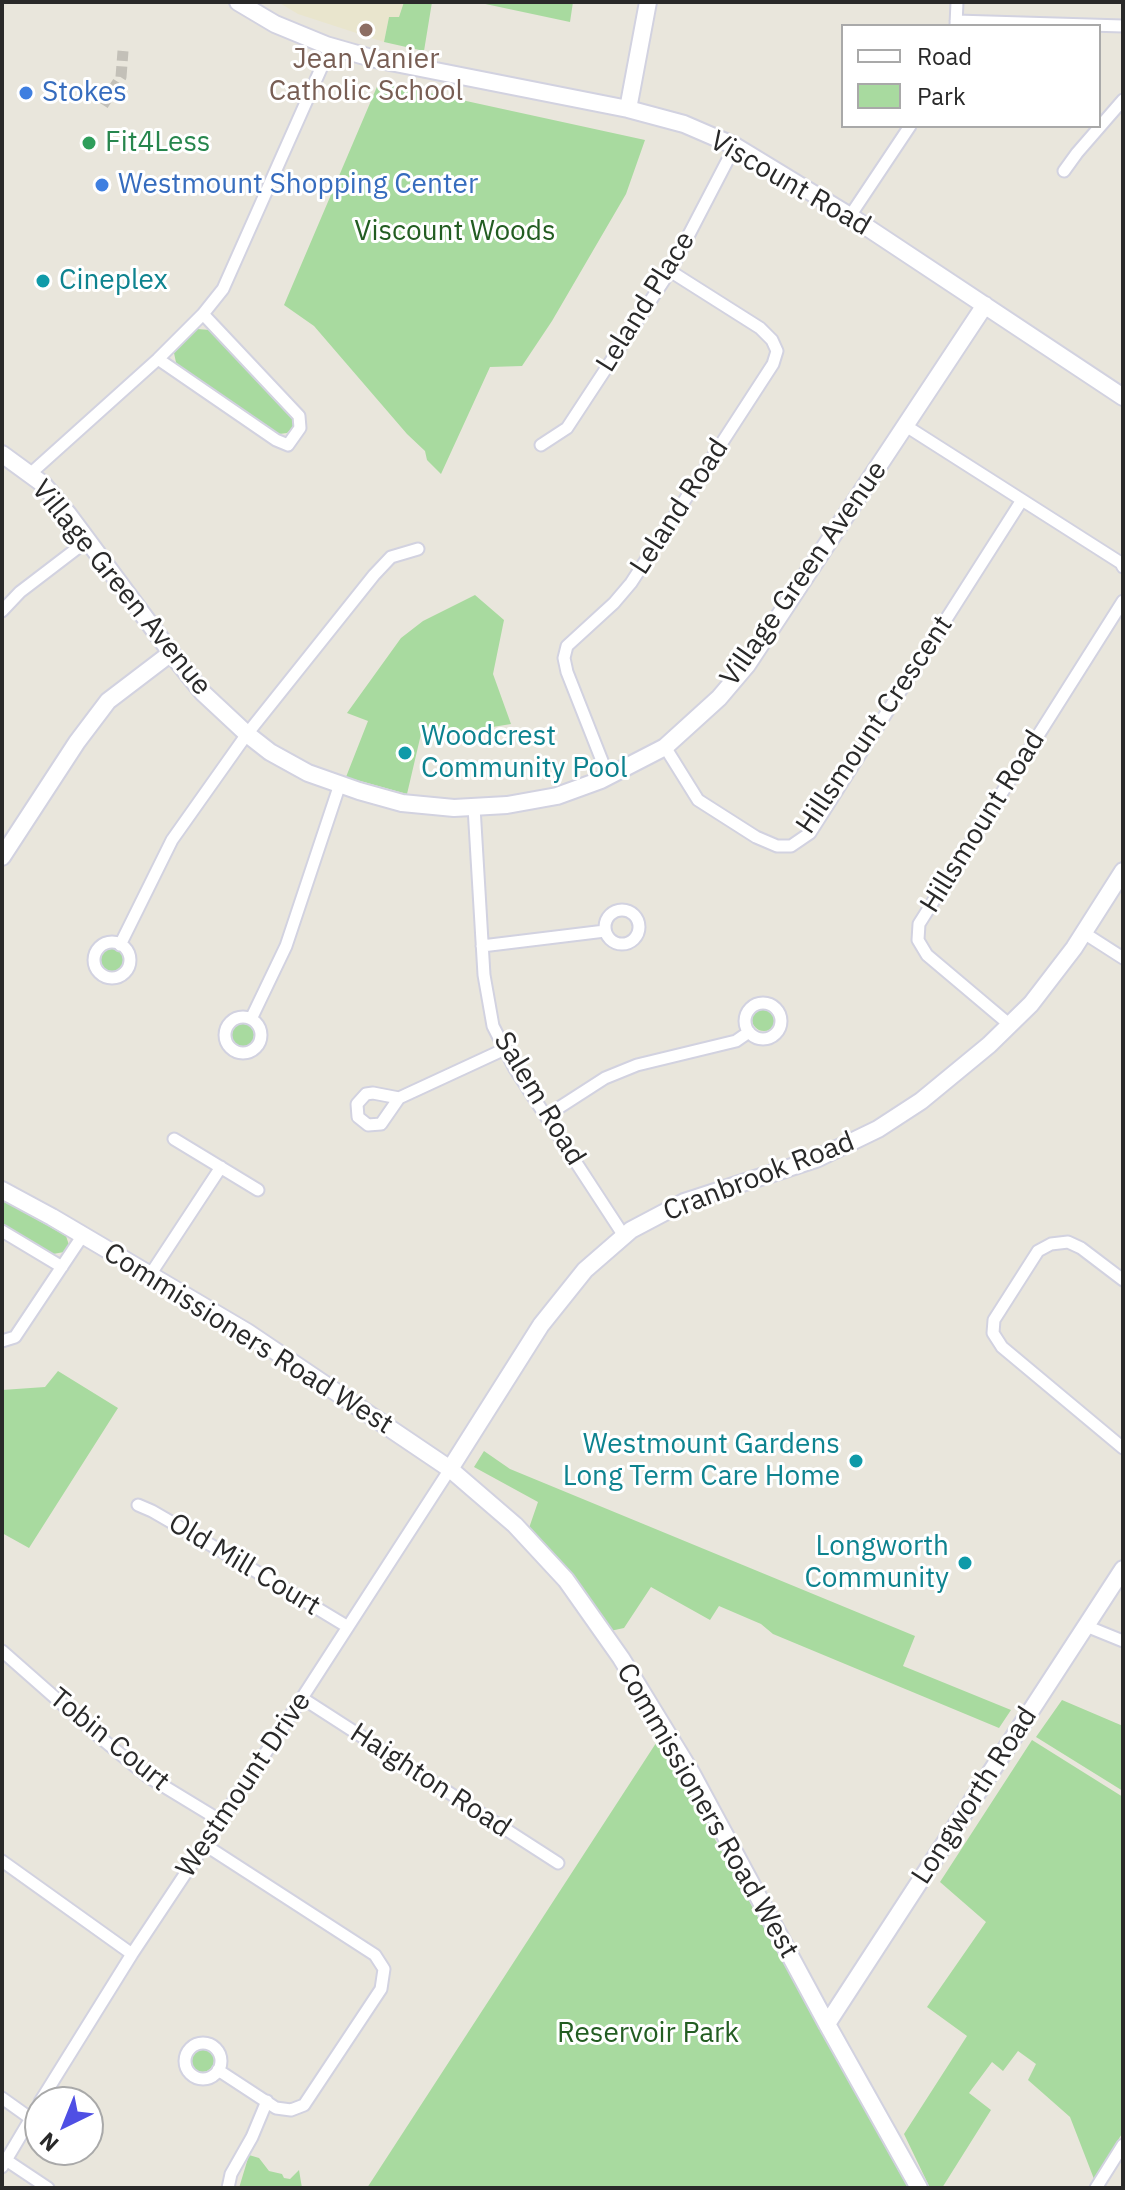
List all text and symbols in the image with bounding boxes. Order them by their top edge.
marker: Jean Vanier Catholic School [357,21,375,39]
legend [841,24,1101,128]
text: Road [917,40,972,72]
place label: Jean Vanier Catholic School [269,43,463,109]
place label: Stokes [42,76,127,110]
text: Park [917,80,966,112]
marker: Stokes [17,84,35,102]
street label: Viscount Road [704,124,876,244]
place label: Fit4Less [105,126,211,160]
marker: Fit4Less [80,134,98,152]
place label: Westmount Shopping Center [118,168,478,202]
marker: Westmount Shopping Center [93,176,111,194]
park label: Viscount Woods [354,215,556,249]
street label: Leland Place [590,226,702,378]
place label: Cineplex [59,264,168,298]
marker: Cineplex [34,272,52,290]
street label: Leland Road [624,433,736,581]
street label: Village Green Avenue [714,455,894,693]
street label: Village Green Avenue [24,474,218,702]
street label: Hillsmount Crescent [790,610,960,840]
place label: Woodcrest Community Pool [421,720,628,786]
street label: Hillsmount Road [914,725,1052,919]
marker: Woodcrest Community Pool [396,744,414,762]
street label: Salem Road [486,1026,592,1172]
street label: Cranbrook Road [659,1125,859,1229]
street label: Commissioners Road West [97,1236,399,1442]
place label: Westmount Gardens Long Term Care Home [563,1428,840,1494]
marker: Westmount Gardens Long Term Care Home [847,1452,865,1470]
street label: Old Mill Court [162,1507,326,1623]
place label: Longworth Community [804,1530,949,1596]
marker: Longworth Community [956,1554,974,1572]
street label: Commissioners Road West [609,1658,805,1964]
street label: Tobin Court [42,1681,176,1799]
street label: Westmount Drive [170,1686,318,1884]
street label: Longworth Road [905,1701,1045,1891]
street label: Haighton Road [343,1717,517,1845]
park label: Reservoir Park [557,2017,739,2051]
north arrow [24,2086,104,2166]
text: N [33,2126,64,2158]

